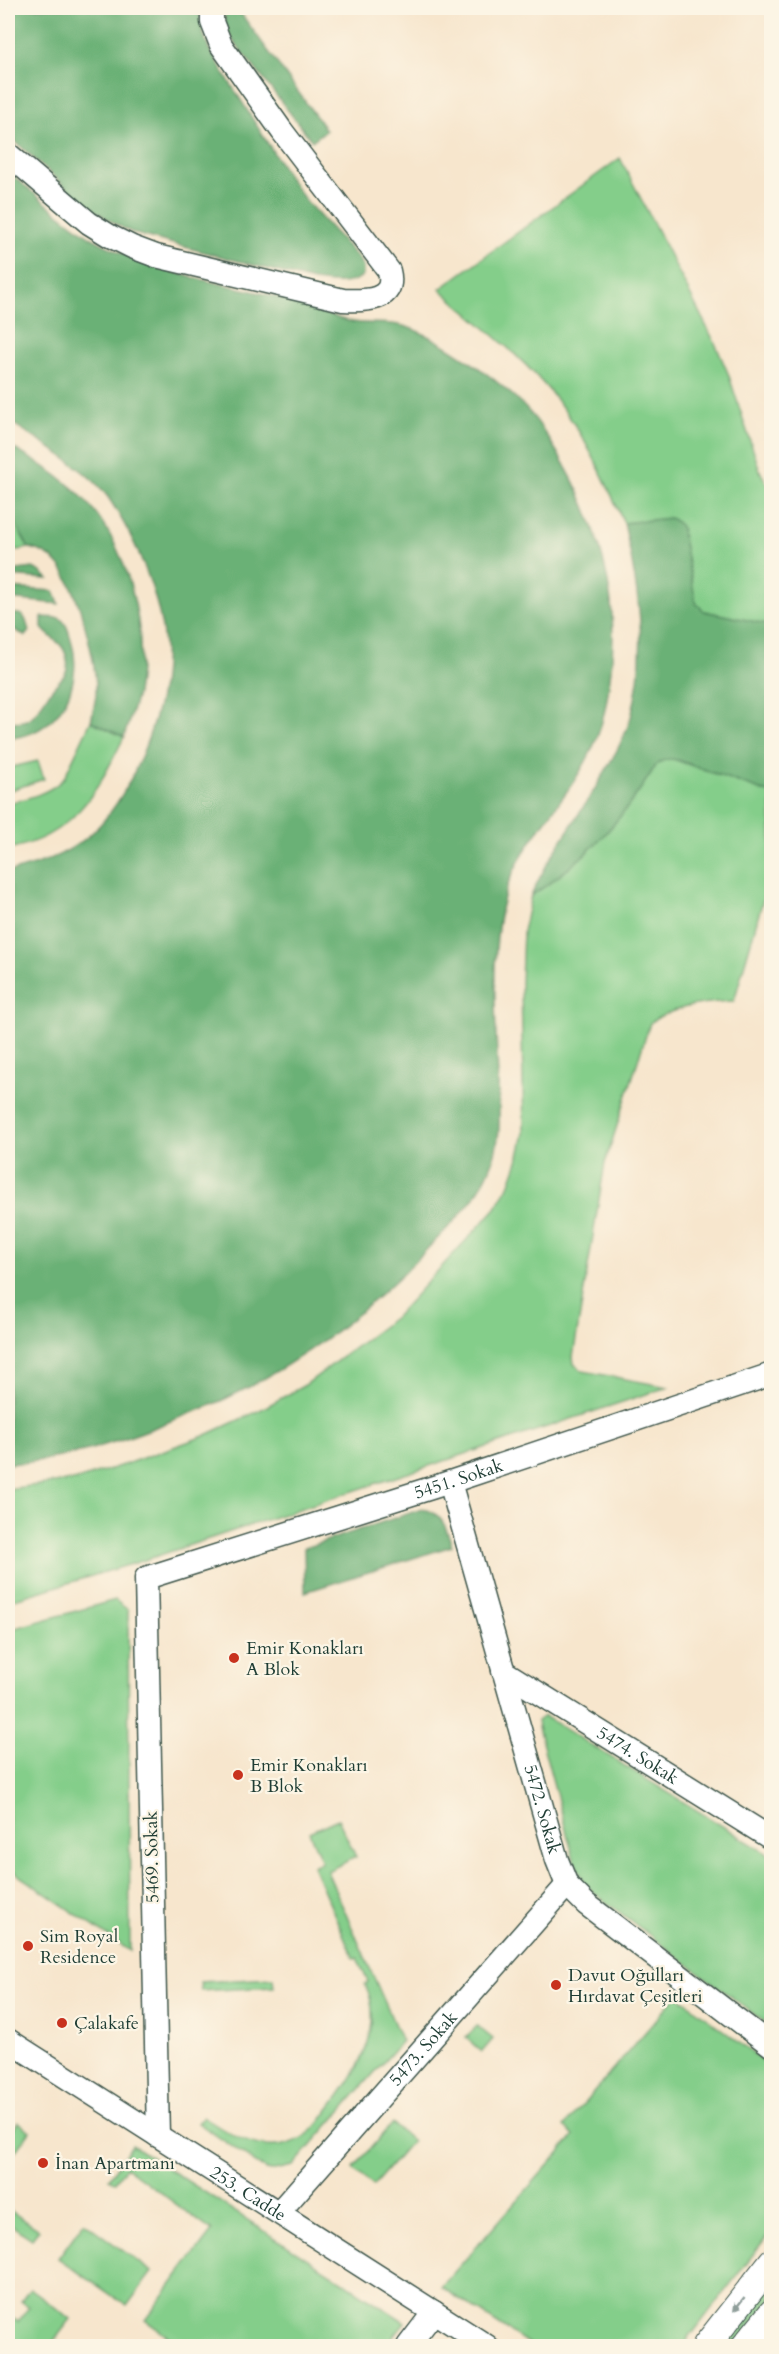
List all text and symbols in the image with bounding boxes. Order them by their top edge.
street label: 5451. Sokak [411,1452,507,1505]
place label: Emir Konakları A Blok [246,1636,364,1682]
marker: Emir Konakları A Blok [227,1651,241,1665]
street label: 5474. Sokak [592,1720,684,1790]
place label: Emir Konakları B Blok [250,1753,368,1799]
street label: 5472. Sokak [518,1761,567,1857]
marker: Emir Konakları B Blok [231,1768,245,1782]
street label: 5469. Sokak [139,1810,165,1903]
place label: Sim Royal Residence [40,1924,119,1970]
marker: Sim Royal Residence [21,1939,35,1953]
place label: Davut Oğulları Hırdavat Çeşitleri [568,1963,703,2009]
marker: Davut Oğulları Hırdavat Çeşitleri [549,1978,563,1992]
street label: 5473. Sokak [383,2005,463,2091]
place label: Çalakafe [74,2011,139,2036]
marker: Çalakafe [55,2016,69,2030]
place label: İnan Apartmanı [55,2151,175,2176]
marker: İnan Apartmanı [36,2156,50,2170]
street label: 253. Cadde [205,2160,291,2227]
one-way arrow [733,2296,745,2312]

